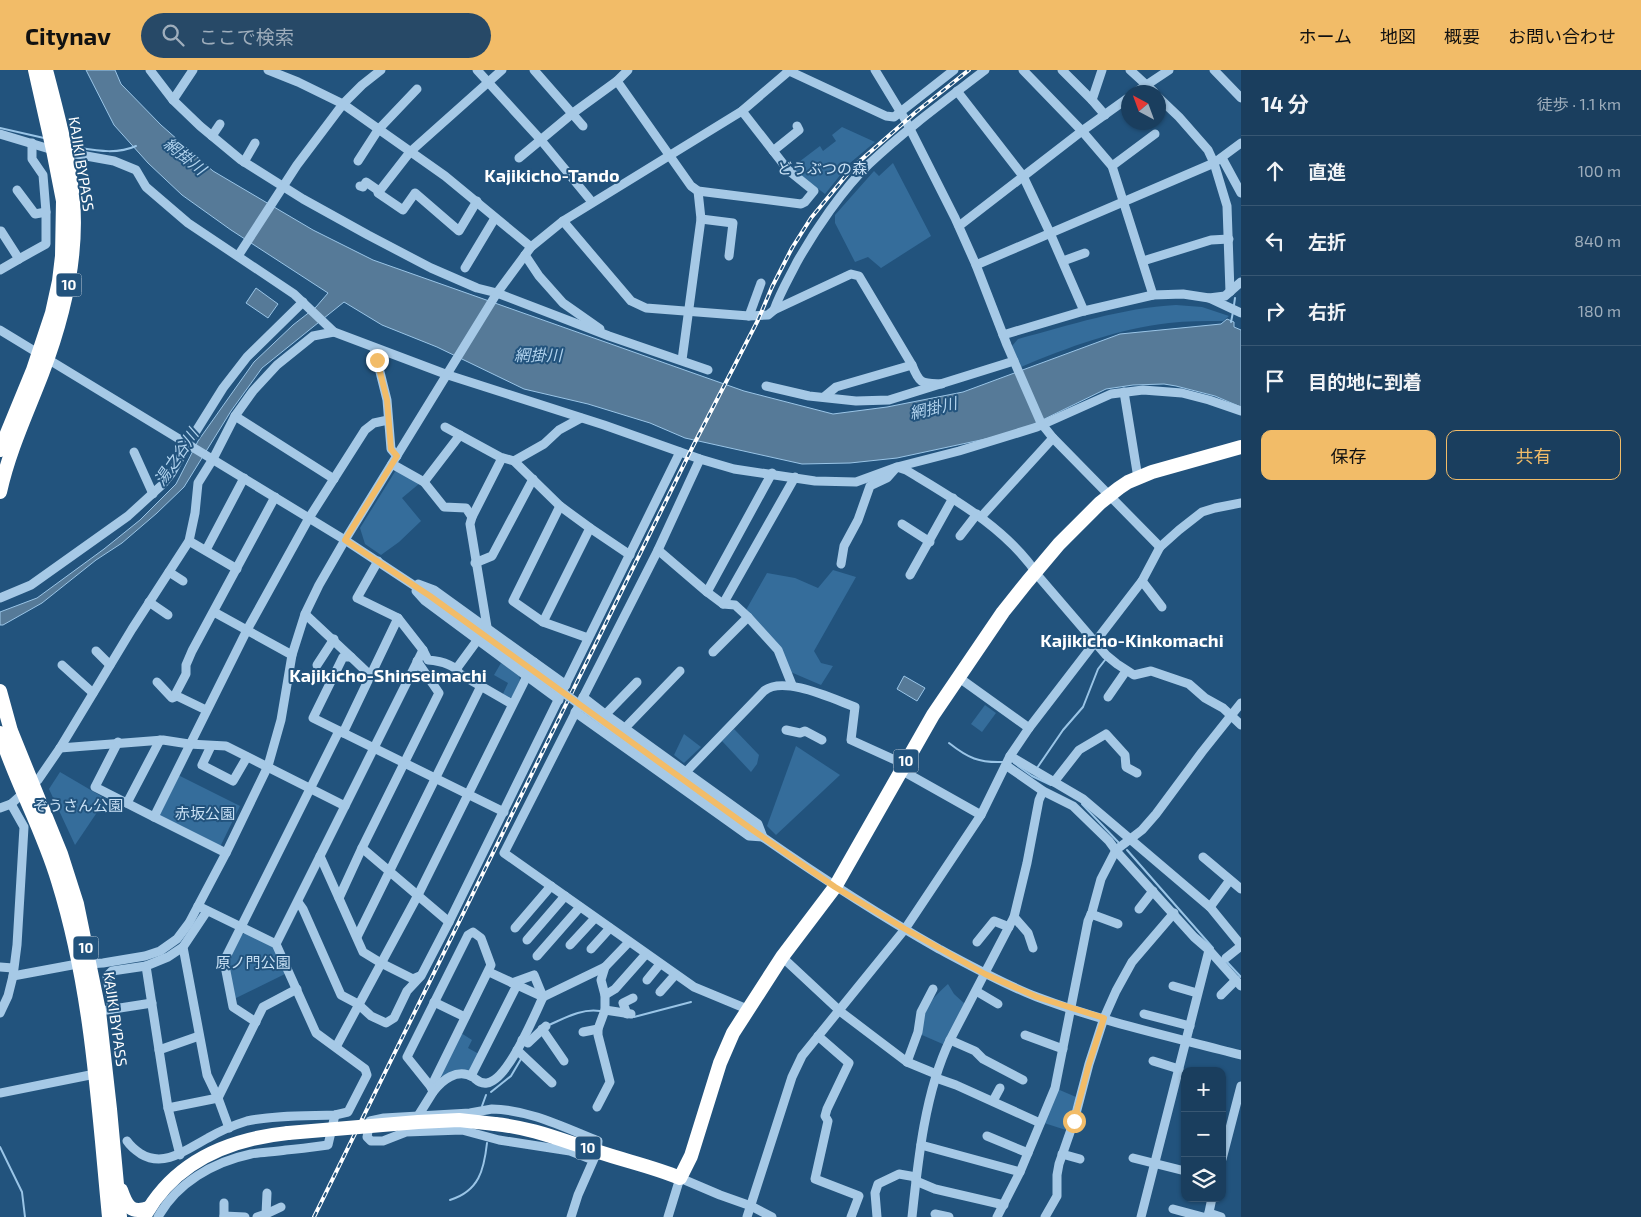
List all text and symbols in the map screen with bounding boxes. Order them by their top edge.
search box [141,13,491,58]
text: Citynav [25,21,111,50]
icon: search [159,21,187,49]
text: ここで検索 [199,25,294,48]
text: ホーム [1299,25,1352,47]
text: 地図 [1380,25,1416,47]
text: 概要 [1444,25,1480,47]
text: お問い合わせ [1508,25,1616,47]
north arrow [1121,85,1166,130]
text: 14 分 [1261,91,1309,116]
text: 徒歩 · 1.1 km [1537,94,1621,113]
street label: KAJIKI BYPASS [66,115,98,212]
water label: 網掛川 [161,133,211,179]
icon: ahead [1261,157,1289,185]
park label: どうぶつの森 [777,159,867,177]
text: 直進 [1308,160,1346,183]
text: 100 m [1578,161,1621,180]
district label: Kajikicho-Tando [484,164,620,186]
icon: left [1261,227,1289,255]
text: 左折 [1308,230,1346,253]
text: 840 m [1574,231,1621,250]
road number: 10 [56,274,82,296]
icon: right [1261,297,1289,325]
text: 右折 [1308,300,1346,323]
text: 180 m [1578,301,1621,320]
water label: 網掛川 [514,345,564,364]
route end [366,349,389,372]
icon: arrive [1261,367,1289,395]
text: 目的地に到着 [1308,370,1422,393]
water label: 網掛川 [907,392,960,422]
water label: 湯之谷川 [150,423,202,489]
button: 保存 [1261,430,1436,480]
button: 共有 [1446,430,1621,480]
district label: Kajikicho-Kinkomachi [1040,629,1224,651]
district label: Kajikicho-Shinseimachi [289,664,487,686]
road number: 10 [894,749,918,772]
park label: ぞうさん公園 [33,796,123,814]
park label: 赤坂公園 [175,804,235,822]
road number: 10 [74,936,98,960]
park label: 原ノ門公園 [215,953,291,971]
street label: KAJIKI BYPASS [100,970,132,1067]
map controls [1181,1067,1226,1202]
button: + [1181,1067,1226,1112]
route start [1063,1110,1086,1133]
button: − [1181,1112,1226,1157]
road number: 10 [576,1136,600,1160]
button: layers [1181,1157,1226,1202]

